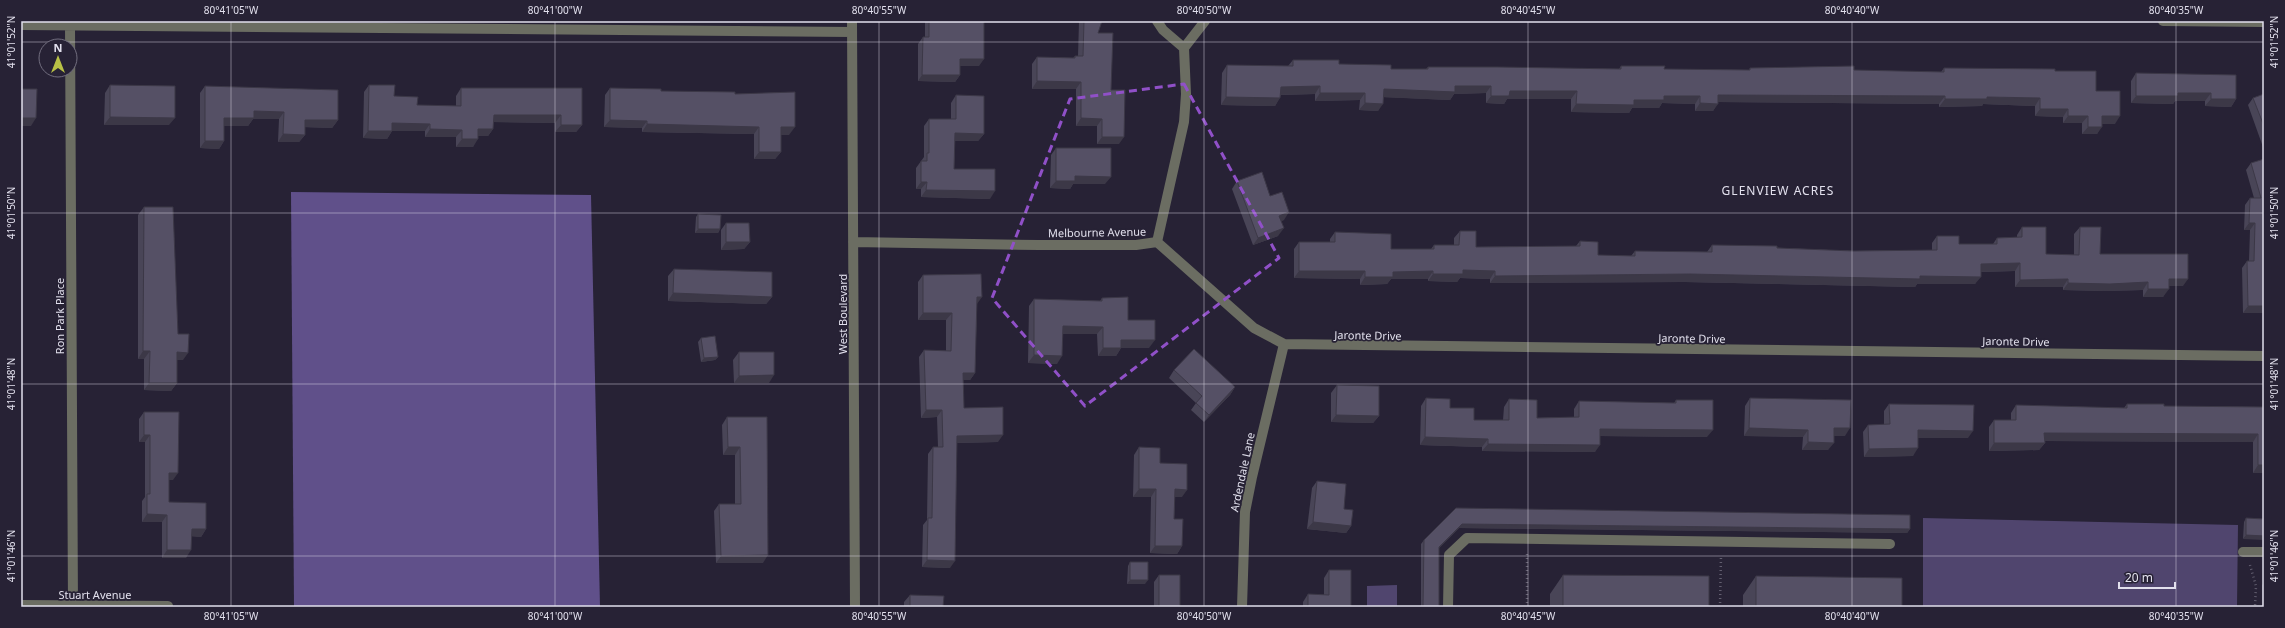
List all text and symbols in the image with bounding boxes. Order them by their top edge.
text: 80°41'05"W [204,3,259,17]
text: 80°41'00"W [528,3,583,17]
text: 80°40'55"W [852,3,907,17]
text: 80°40'50"W [1177,3,1232,17]
text: 80°40'45"W [1501,3,1556,17]
text: 80°40'40"W [1825,3,1880,17]
text: 80°40'35"W [2149,3,2204,17]
text: 41°01'52"N [4,16,18,68]
text: 41°01'52"N [2267,16,2281,68]
north arrow [38,38,78,78]
text: N [54,40,62,55]
district label: GLENVIEW ACRES [1722,182,1834,199]
text: 41°01'50"N [4,187,18,239]
text: 41°01'50"N [2267,187,2281,239]
street label: Melbourne Avenue [1048,224,1146,240]
street label: West Boulevard [835,274,850,354]
street label: Ron Park Place [52,278,67,354]
street label: Jaronte Drive [1333,327,1402,343]
street label: Jaronte Drive [1657,330,1726,346]
street label: Jaronte Drive [1981,333,2050,349]
text: 41°01'48"N [4,358,18,410]
text: 41°01'48"N [2267,358,2281,410]
street label: Ardendale Lane [1226,431,1258,513]
text: 41°01'46"N [4,530,18,582]
text: 41°01'46"N [2267,530,2281,582]
scale bar [2119,564,2175,590]
text: 20 m [2125,569,2153,586]
street label: Stuart Avenue [59,587,131,602]
text: 80°41'05"W [204,609,259,623]
text: 80°41'00"W [528,609,583,623]
text: 80°40'55"W [852,609,907,623]
text: 80°40'50"W [1177,609,1232,623]
text: 80°40'45"W [1501,609,1556,623]
text: 80°40'40"W [1825,609,1880,623]
text: 80°40'35"W [2149,609,2204,623]

